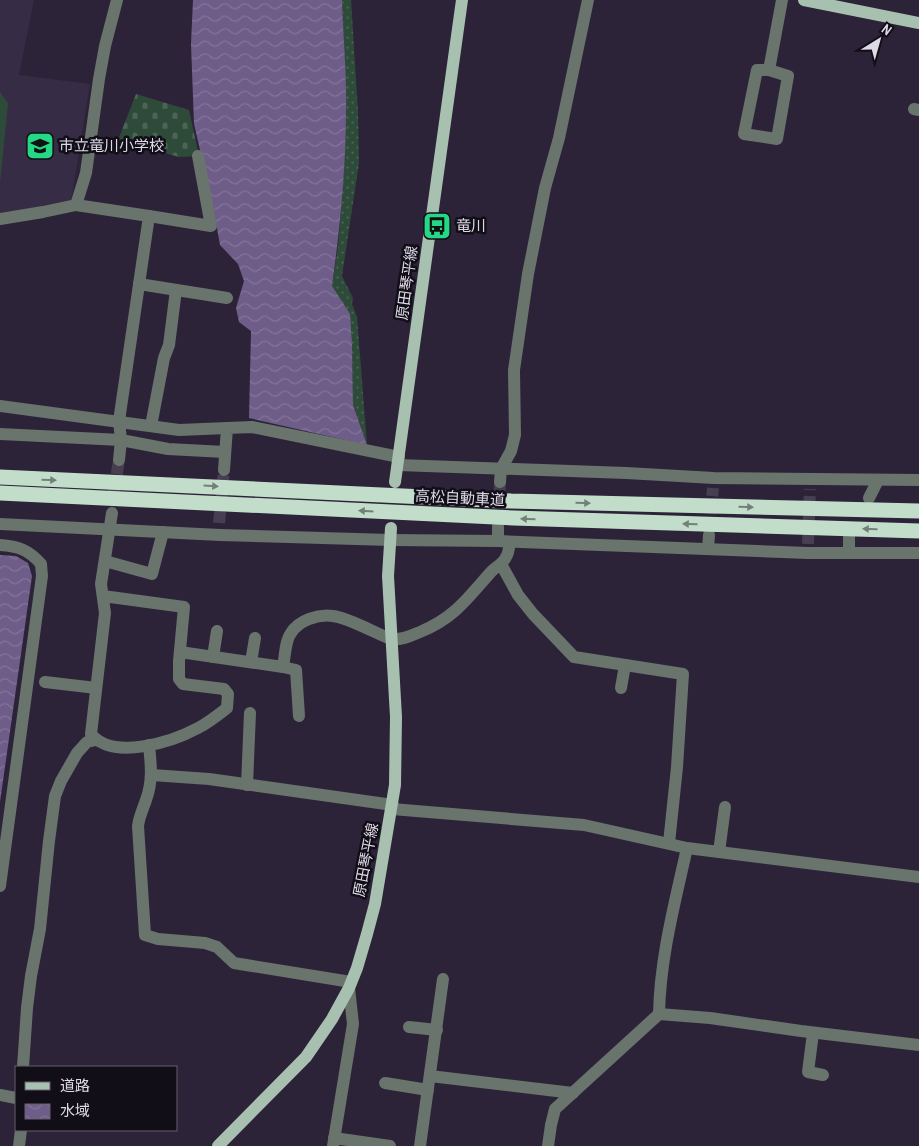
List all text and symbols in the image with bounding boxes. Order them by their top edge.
north arrow [854,15,904,65]
text: N [878,20,896,39]
school or university icon: 市立竜川小学校 [25,131,55,161]
place label: 市立竜川小学校 [59,135,164,156]
bus stop icon: 竜川 [422,211,452,241]
place label: 竜川 [456,215,486,236]
street label: 原田琴平線 [391,244,422,322]
one-way arrow [41,476,57,484]
one-way arrow [203,483,219,491]
street label: 高松自動車道 [415,485,506,510]
one-way arrow [575,499,591,507]
one-way arrow [738,503,754,511]
one-way arrow [357,507,373,515]
one-way arrow [520,514,536,522]
one-way arrow [682,519,698,527]
one-way arrow [862,525,878,533]
street label: 原田琴平線 [348,821,383,899]
legend [15,1066,178,1131]
text: 道路 [60,1075,90,1096]
text: 水域 [60,1100,90,1121]

